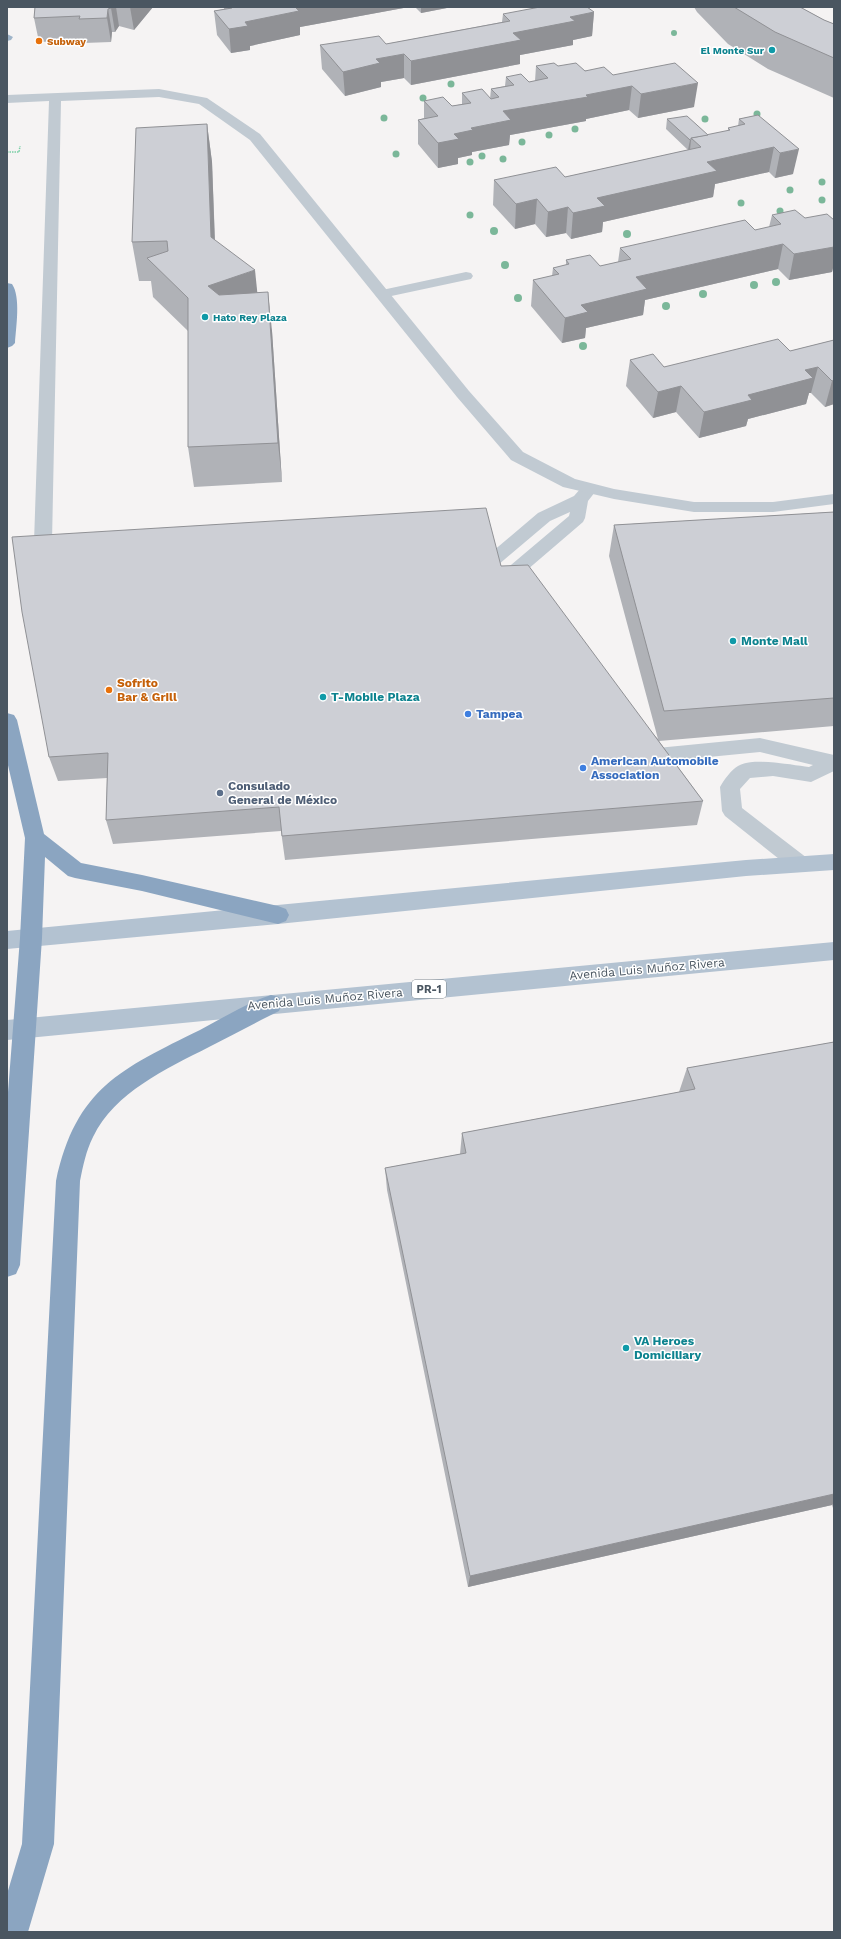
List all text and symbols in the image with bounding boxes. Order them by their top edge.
marker: Subway [34,36,44,46]
place label: Subway [47,36,86,47]
place label: El Monte Sur [701,45,765,56]
marker: El Monte Sur [767,45,777,55]
marker: Hato Rey Plaza [200,312,210,322]
place label: Hato Rey Plaza [213,312,287,323]
place label: Monte Mall [741,634,808,648]
marker: Monte Mall [728,636,738,646]
place label: Sofrito Bar & Grill [117,676,177,704]
marker: Sofrito Bar & Grill [104,685,114,695]
place label: T-Mobile Plaza [331,690,420,704]
marker: T-Mobile Plaza [318,692,328,702]
place label: Tampea [476,707,522,721]
marker: Tampea [463,709,473,719]
place label: American Automobile Association [591,754,719,782]
marker: American Automobile Association [578,763,588,773]
place label: Consulado General de México [228,779,337,807]
marker: Consulado General de México [215,788,225,798]
street label: Avenida Luis Muñoz Rivera [569,955,725,983]
road number: PR-1 [412,980,446,998]
street label: Avenida Luis Muñoz Rivera [247,985,403,1013]
place label: VA Heroes Domiciliary [634,1334,701,1362]
marker: VA Heroes Domiciliary [621,1343,631,1353]

